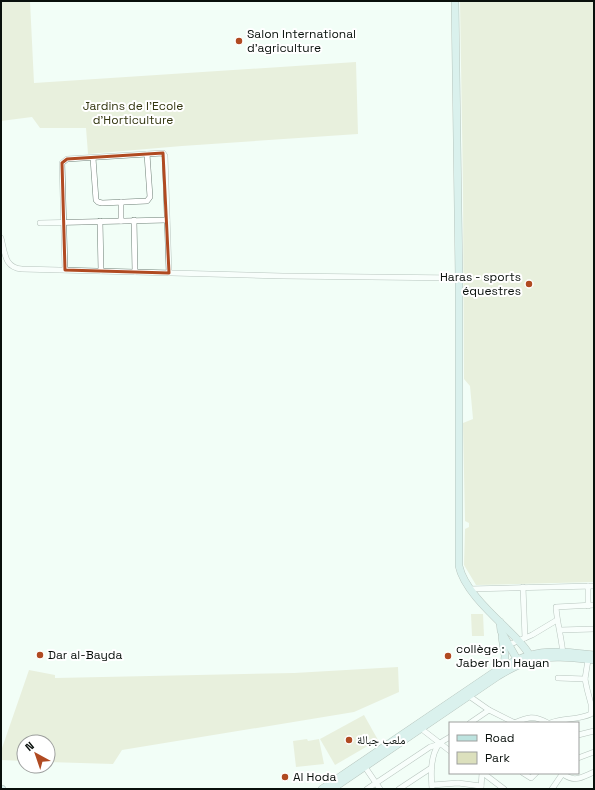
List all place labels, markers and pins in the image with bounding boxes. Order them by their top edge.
place label: Salon International d'agriculture [247,26,356,56]
marker: Salon International d'agriculture [234,36,244,46]
place label: Haras - sports équestres [440,269,521,299]
marker: Haras - sports équestres [524,279,534,289]
place label: collège : Jaber Ibn Hayan [456,641,549,671]
place label: Dar al-Bayda [48,647,123,663]
marker: Dar al-Bayda [35,650,45,660]
marker: collège : Jaber Ibn Hayan [443,651,453,661]
place label: ملعب جبالة [357,732,405,748]
marker: ملعب جبالة [344,735,354,745]
place label: Al Hoda [293,769,337,785]
marker: Al Hoda [280,772,290,782]

